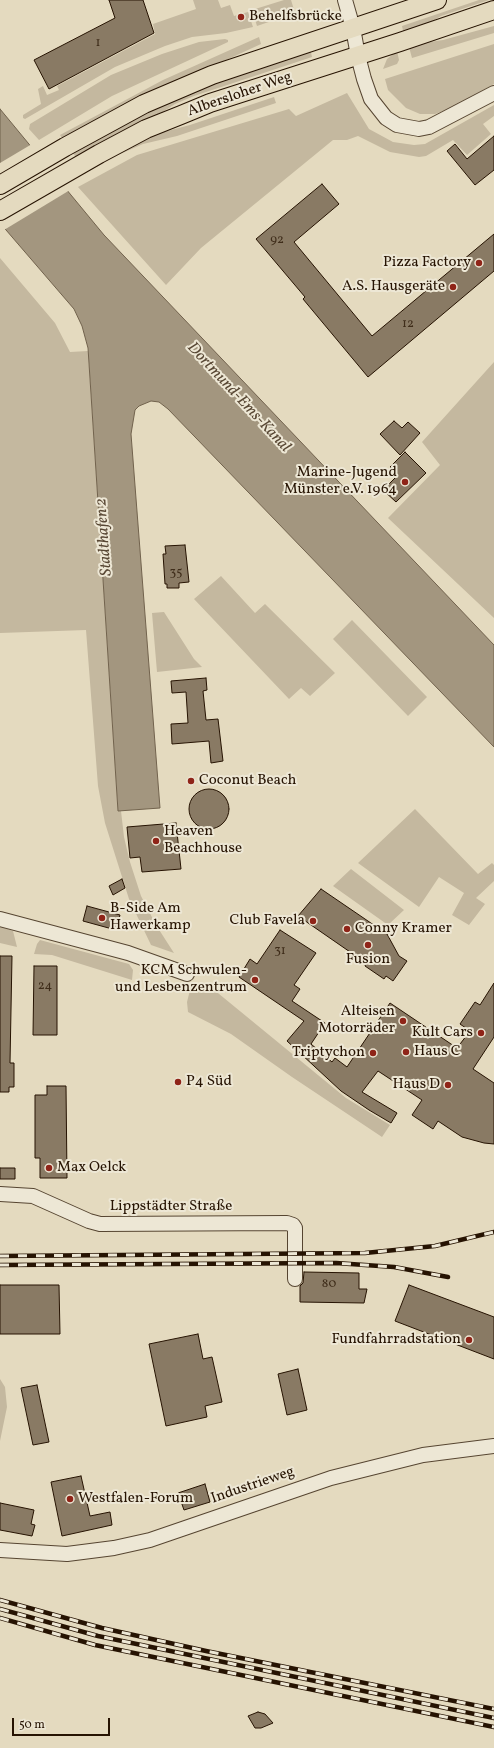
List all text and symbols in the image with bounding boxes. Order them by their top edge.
place label: Behelfsbrücke [249,8,342,26]
marker: Behelfsbrücke [236,12,246,22]
house number: 1 [95,36,101,52]
street label: Albersloher Weg [185,69,295,121]
house number: 92 [270,233,284,249]
place label: Pizza Factory [383,254,471,272]
marker: Pizza Factory [474,258,484,268]
place label: A.S. Hausgeräte [342,278,445,296]
marker: A.S. Hausgeräte [448,282,458,292]
house number: 12 [402,317,414,333]
water label: Dortmund-Ems-Kanal [182,339,294,457]
place label: Marine-Jugend Münster e.V. 1964 [284,464,397,499]
marker: Marine-Jugend Münster e.V. 1964 [400,477,410,487]
water label: Stadthafen 2 [93,497,117,577]
house number: 35 [170,566,182,582]
place label: Coconut Beach [199,772,296,790]
marker: Coconut Beach [186,776,196,786]
place label: Heaven Beachhouse [164,823,242,858]
marker: Heaven Beachhouse [151,836,161,846]
place label: B-Side Am Hawerkamp [110,900,191,935]
place label: Club Favela [230,912,305,930]
marker: B-Side Am Hawerkamp [97,913,107,923]
marker: Club Favela [308,916,318,926]
place label: Conny Kramer [355,920,452,938]
marker: Conny Kramer [342,924,352,934]
marker: Fusion [363,940,373,950]
house number: 31 [274,944,286,960]
place label: Fusion [346,951,390,969]
place label: KCM Schwulen- und Lesbenzentrum [115,962,247,997]
marker: KCM Schwulen- und Lesbenzentrum [250,975,260,985]
house number: 24 [38,979,52,995]
place label: Alteisen Motorräder [318,1003,395,1038]
marker: Alteisen Motorräder [398,1016,408,1026]
place label: Kult Cars [412,1024,473,1042]
marker: Kult Cars [476,1028,486,1038]
place label: Haus C [414,1043,460,1061]
place label: Triptychon [292,1044,365,1062]
marker: Haus C [401,1047,411,1057]
marker: Triptychon [368,1048,378,1058]
place label: P4 Süd [186,1073,232,1091]
place label: Haus D [392,1076,440,1094]
marker: P4 Süd [173,1077,183,1087]
marker: Haus D [443,1080,453,1090]
place label: Max Oelck [57,1159,126,1177]
marker: Max Oelck [44,1163,54,1173]
street label: Lippstädter Straße [110,1198,232,1216]
house number: 80 [322,1277,336,1293]
place label: Fundfahrradstation [331,1331,461,1349]
marker: Fundfahrradstation [464,1335,474,1345]
street label: Industrieweg [209,1463,297,1509]
place label: Westfalen-Forum [78,1490,193,1508]
marker: Westfalen-Forum [65,1494,75,1504]
scale bar [14,1710,112,1736]
text: 50 m [19,1717,45,1733]

